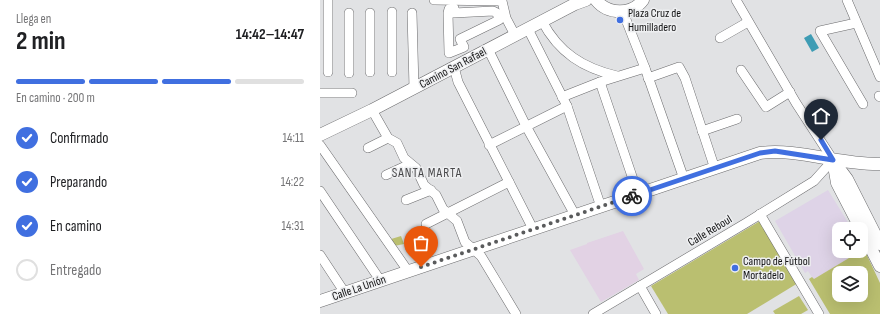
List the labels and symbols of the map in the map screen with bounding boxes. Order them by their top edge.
place label: Plaza Cruz de Humilladero [628,6,681,35]
marker: Plaza Cruz de Humilladero [615,15,625,25]
street label: Camino San Rafael [417,44,489,92]
pin [804,99,838,140]
district label: SANTA MARTA [392,165,462,181]
courier [612,176,652,216]
street label: Calle Reboul [685,212,735,250]
pin [404,226,438,267]
place label: Campo de Fútbol Mortadelo [743,254,810,283]
marker: Campo de Fútbol Mortadelo [730,263,740,273]
street label: Calle La Unión [330,272,388,304]

